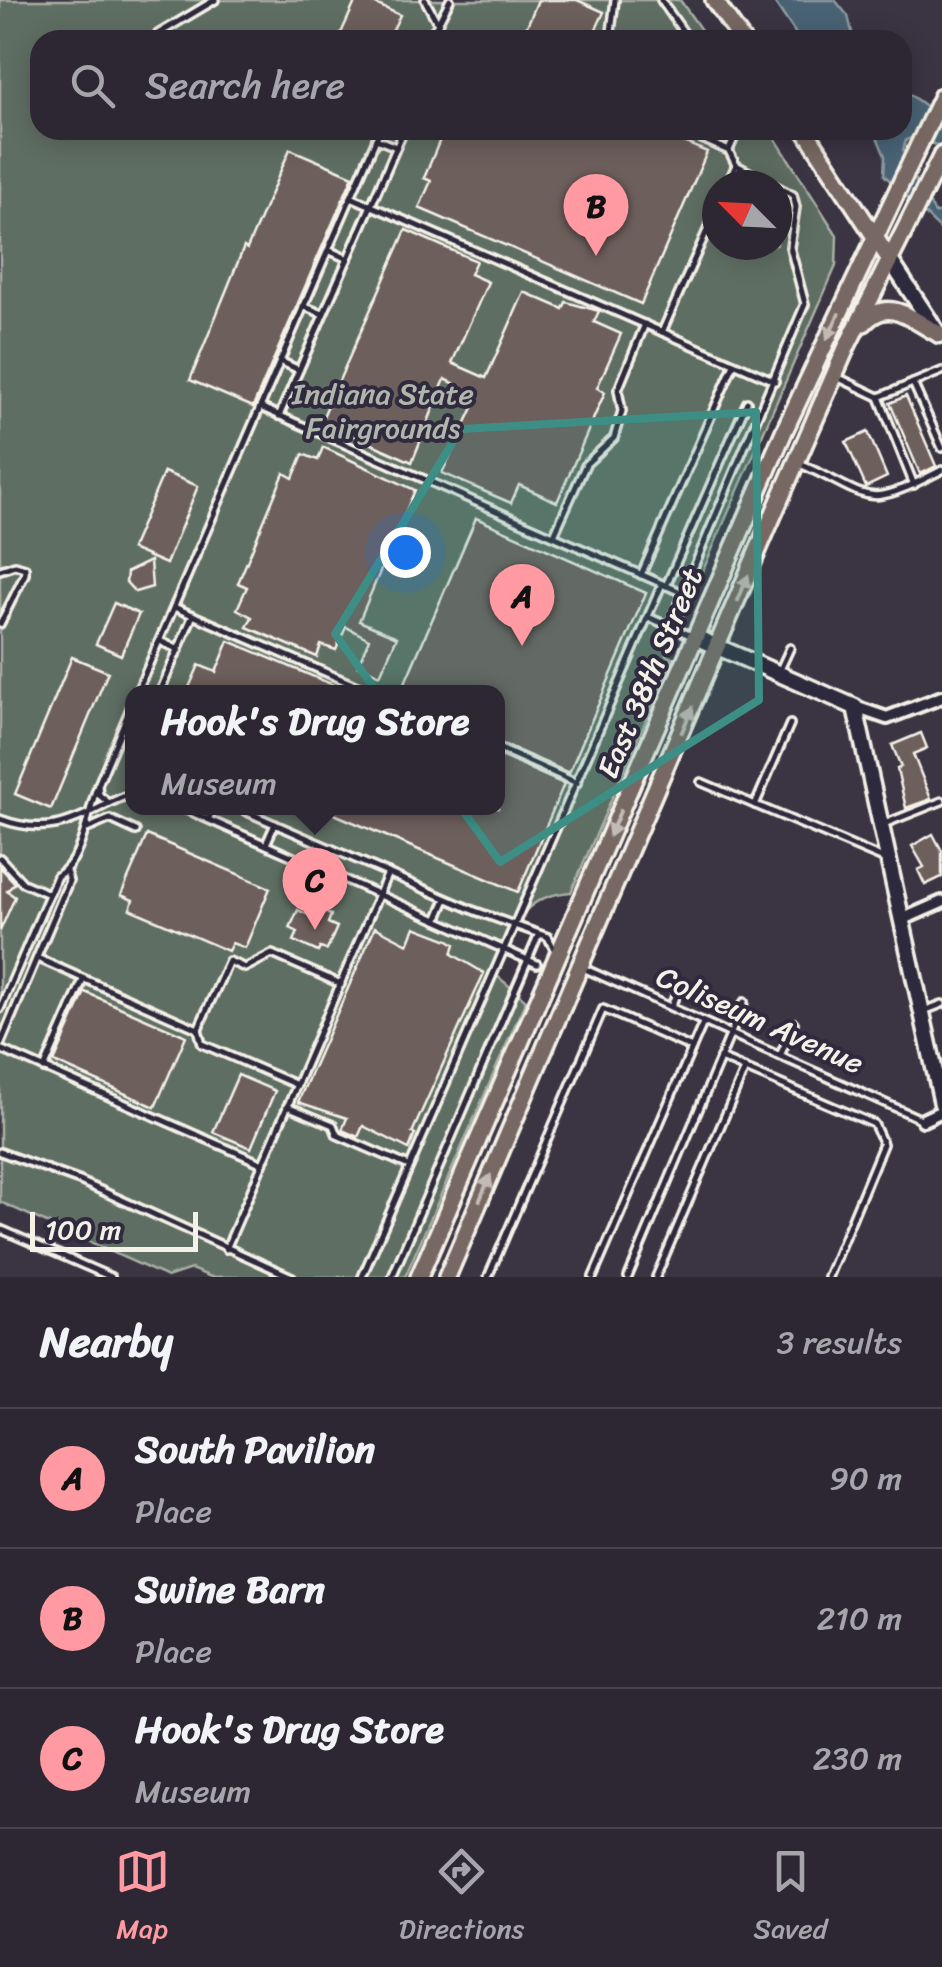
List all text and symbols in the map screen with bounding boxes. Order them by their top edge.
search box [30,30,912,140]
text: Search here [145,52,345,119]
icon: search [65,58,120,113]
north arrow [702,170,792,260]
pin: B [564,174,628,256]
one-way arrow [824,312,841,341]
park label: Indiana State Fairgrounds [291,367,474,455]
your location [380,527,431,578]
street label: East 38th Street [581,559,719,787]
pin: A [490,564,554,646]
one-way arrow [735,573,751,603]
popup [125,685,505,815]
text: Hook's Drug Store [161,688,469,755]
one-way arrow [679,705,695,735]
text: Museum [161,755,277,812]
one-way arrow [607,808,623,838]
pin: C [282,848,348,930]
street label: Coliseum Avenue [647,950,873,1090]
one-way arrow [477,1173,493,1202]
text: 100 m [45,1205,121,1254]
scale bar [30,1207,198,1252]
text: Nearby [40,1305,173,1379]
text: 3 results [777,1314,902,1371]
text: South Pavilion [135,1416,375,1483]
text: A [62,1450,83,1507]
text: 90 m [829,1450,902,1507]
text: Place [135,1483,212,1540]
text: Swine Barn [135,1556,325,1623]
text: B [62,1590,83,1647]
text: 210 m [817,1590,902,1647]
text: Place [135,1623,212,1680]
text: Hook's Drug Store [135,1696,444,1763]
text: C [63,1730,82,1787]
text: 230 m [813,1730,902,1787]
text: Museum [135,1763,251,1820]
tab: Map [115,1844,170,1953]
tab: Directions [399,1844,524,1953]
tab: Saved [754,1844,827,1953]

